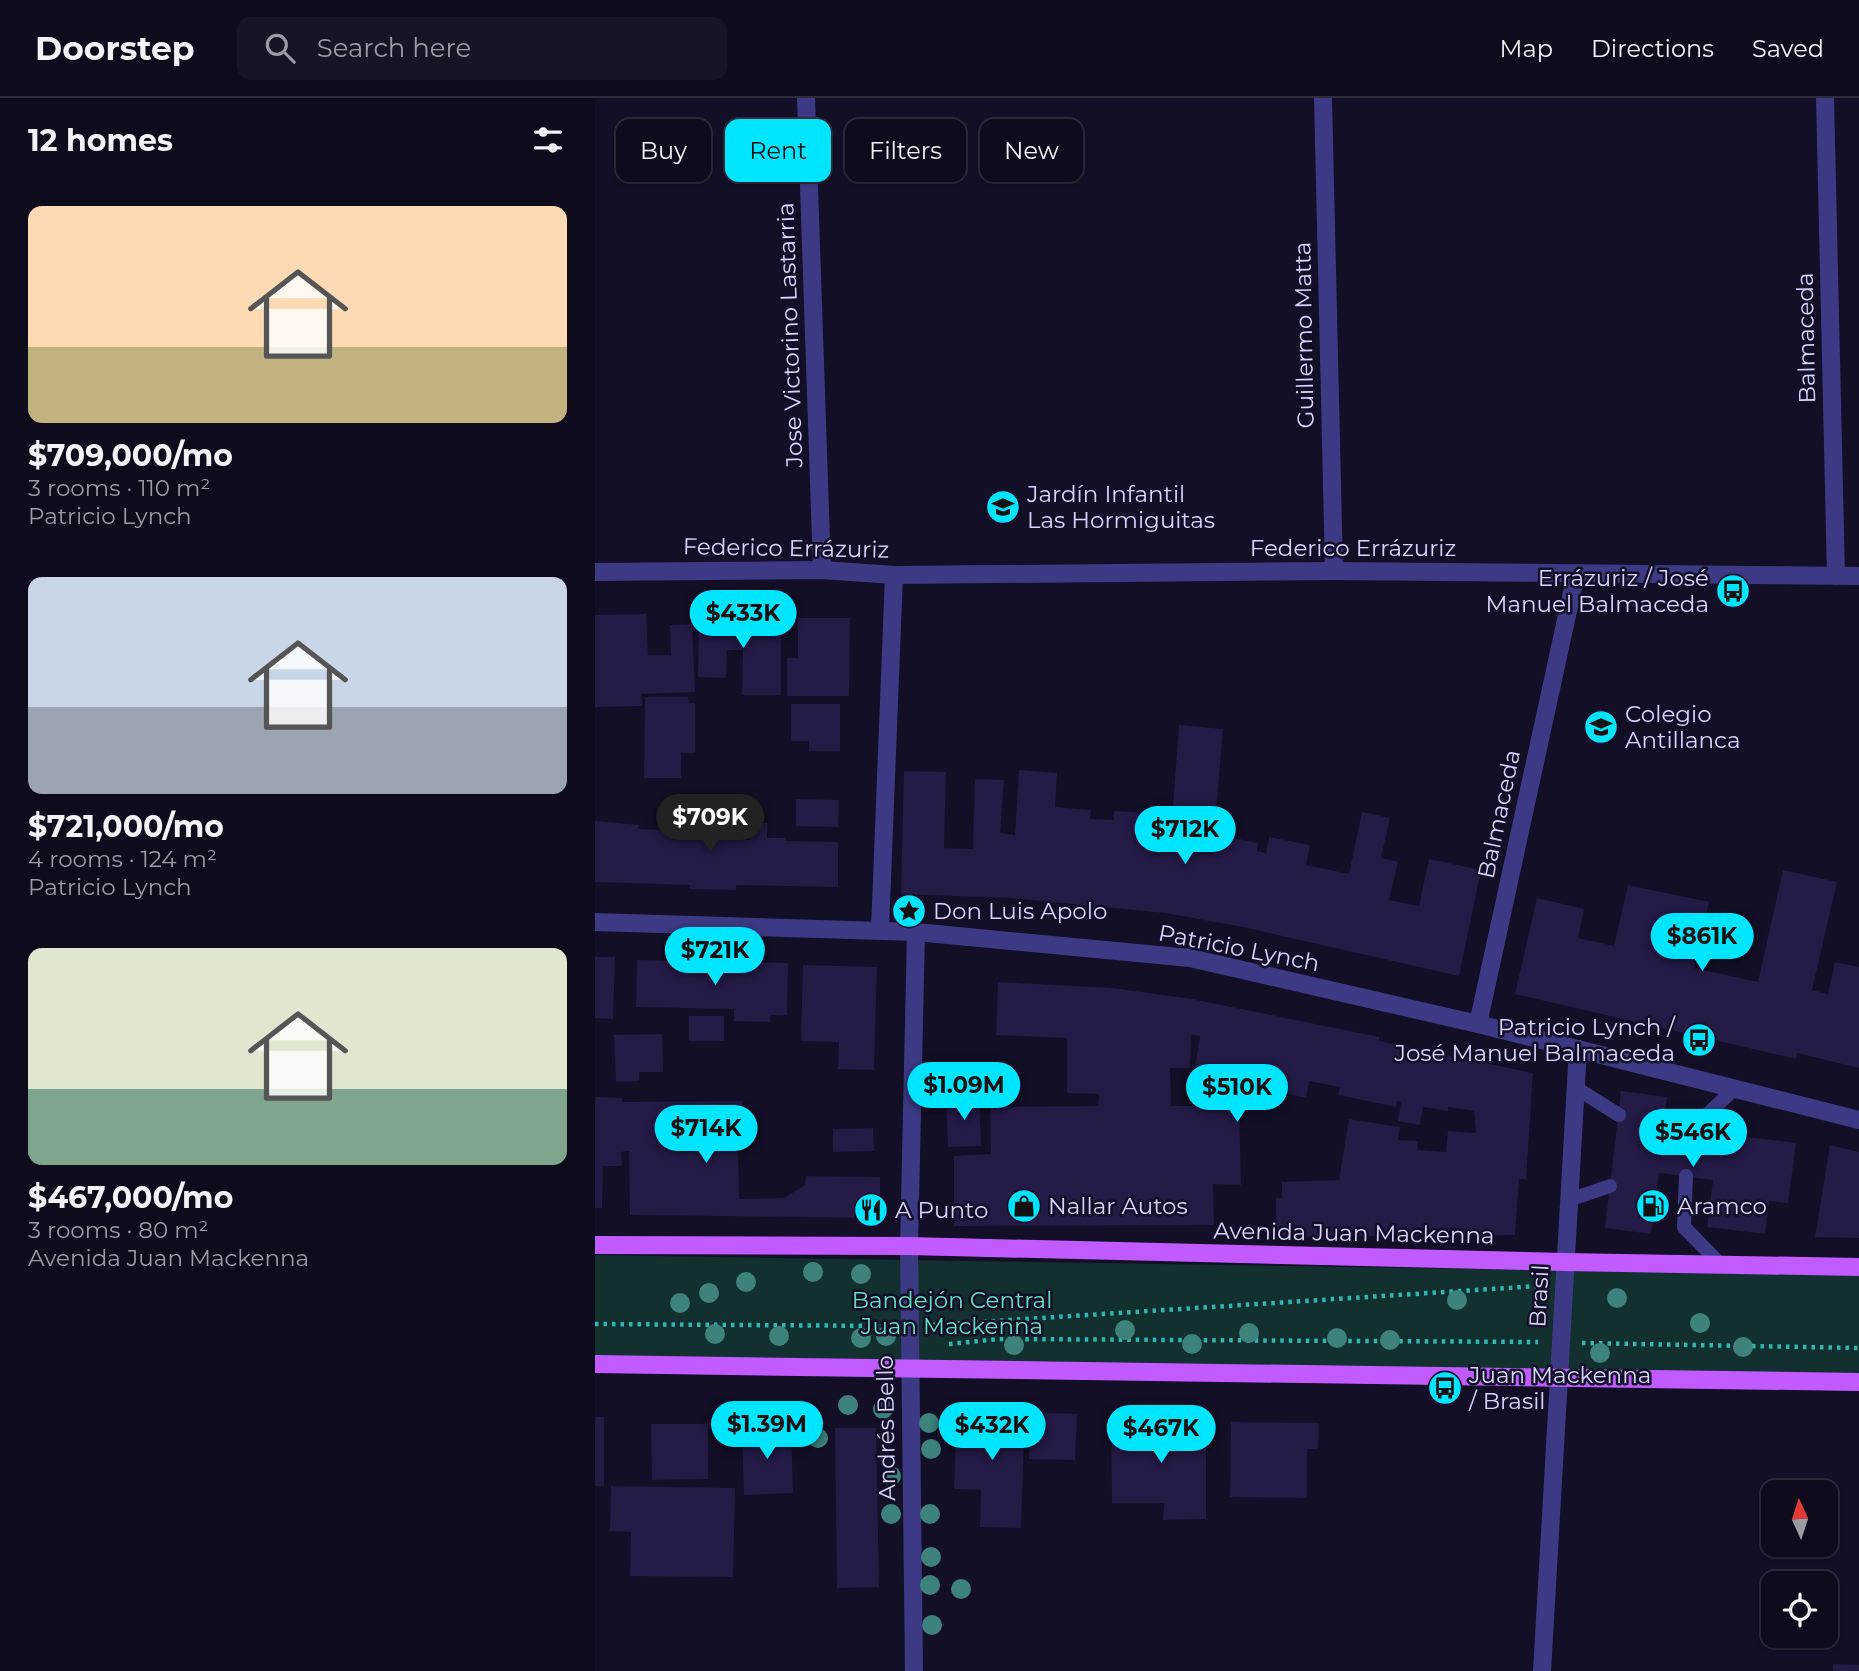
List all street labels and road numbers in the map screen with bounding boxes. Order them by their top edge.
street label: Jose Victorino Lastarria [771,202,809,469]
street label: Guillermo Matta [1288,241,1320,429]
street label: Balmaceda [1791,272,1821,404]
street label: Federico Errázuriz [683,532,889,564]
street label: Federico Errázuriz [1250,534,1456,562]
street label: Balmaceda [1472,747,1526,881]
street label: Patricio Lynch [1156,919,1322,977]
street label: Avenida Juan Mackenna [1213,1217,1495,1249]
street label: Brasil [1523,1264,1555,1328]
street label: Andrés Bello [871,1355,901,1501]

